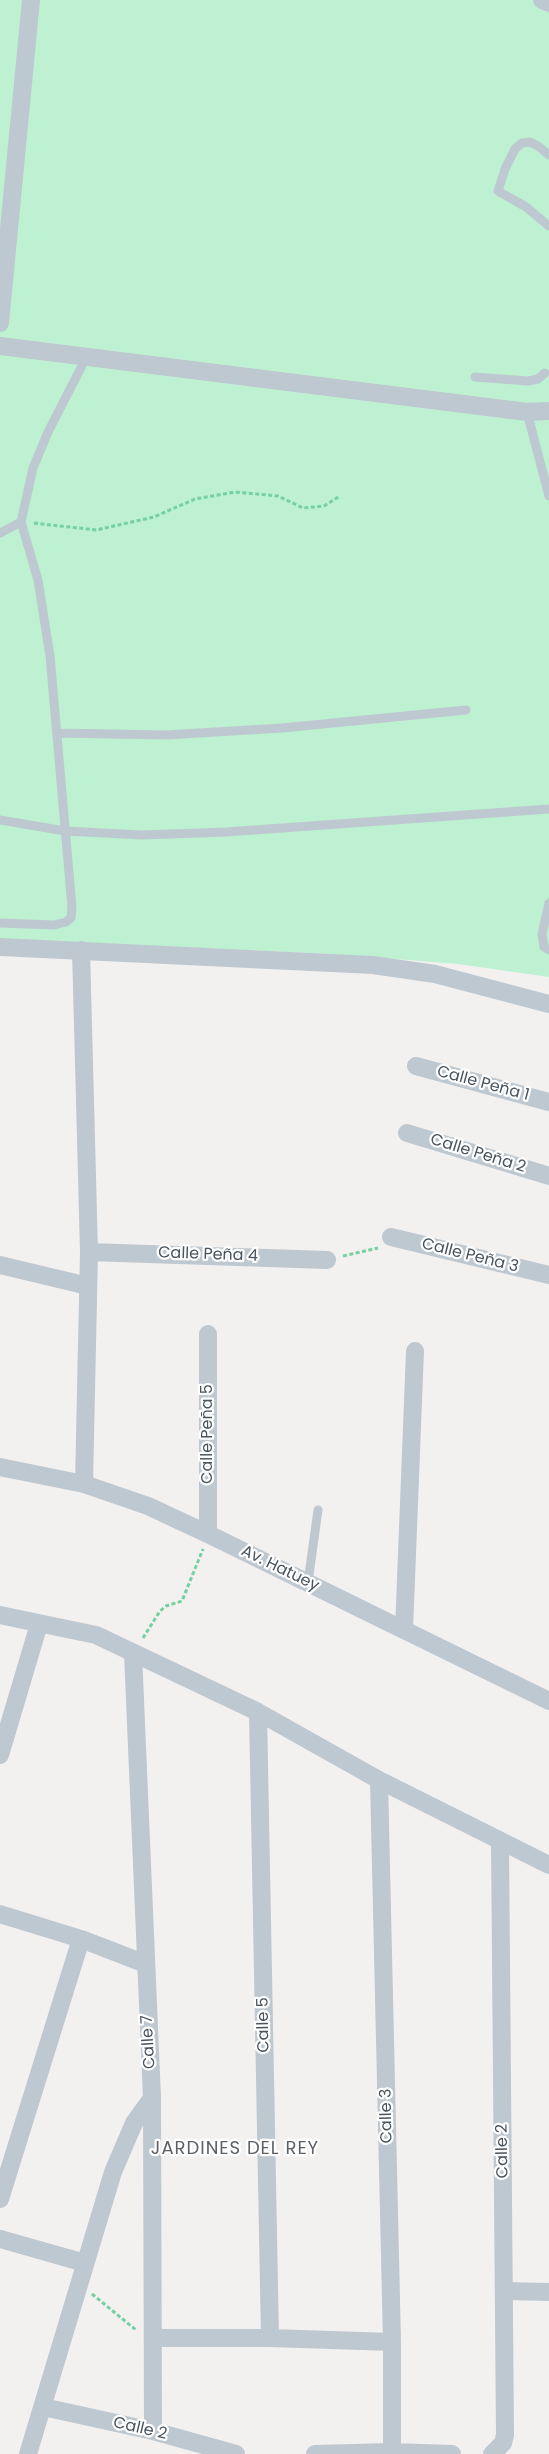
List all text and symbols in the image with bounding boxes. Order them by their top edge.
street label: Calle Peña 1 [435,1062,531,1106]
street label: Calle Peña 2 [428,1130,528,1178]
street label: Calle Peña 3 [420,1235,520,1277]
street label: Calle Peña 4 [158,1244,258,1266]
street label: Calle Peña 5 [198,1384,218,1484]
street label: Av. Hatuey [238,1542,322,1596]
street label: Calle 5 [254,1997,274,2053]
street label: Calle 7 [138,2015,160,2069]
street label: Calle 3 [377,2089,397,2143]
street label: Calle 2 [493,2124,513,2178]
district label: JARDINES DEL REY [149,2138,321,2160]
street label: Calle 2 [111,2414,169,2444]

